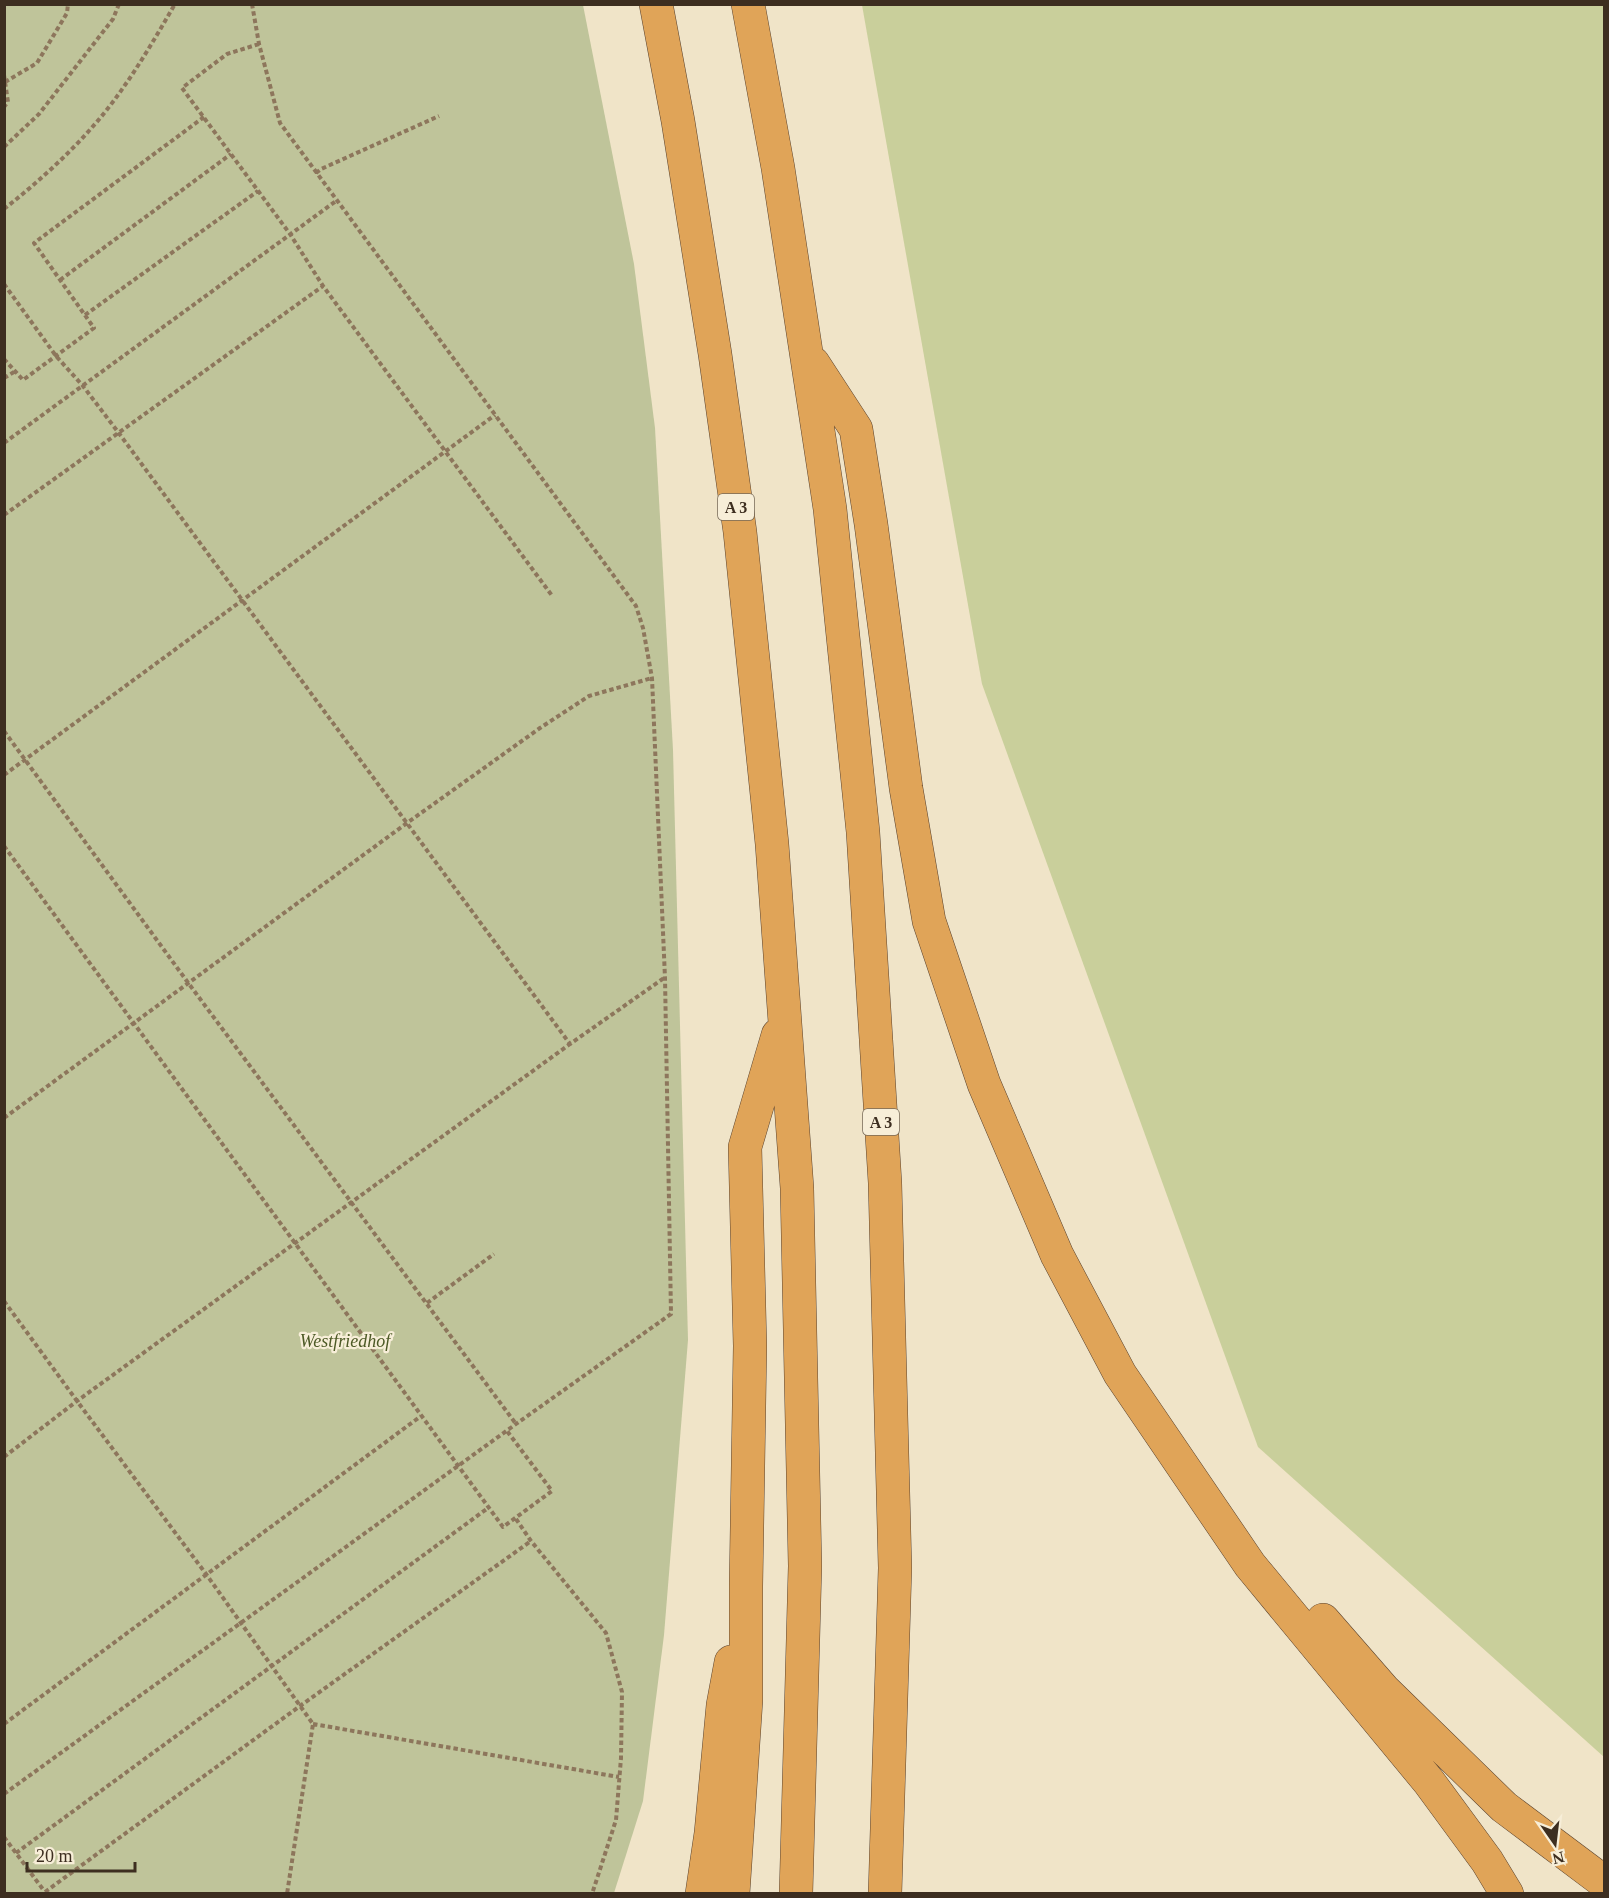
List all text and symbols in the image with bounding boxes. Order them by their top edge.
road number: A 3 [718,494,754,520]
road number: A 3 [863,1109,899,1135]
park label: Westfriedhof [300,1331,393,1351]
north arrow [1525,1814,1585,1874]
scale bar [27,1835,135,1873]
text: 20 m [36,1846,73,1866]
text: N [1550,1848,1566,1868]

